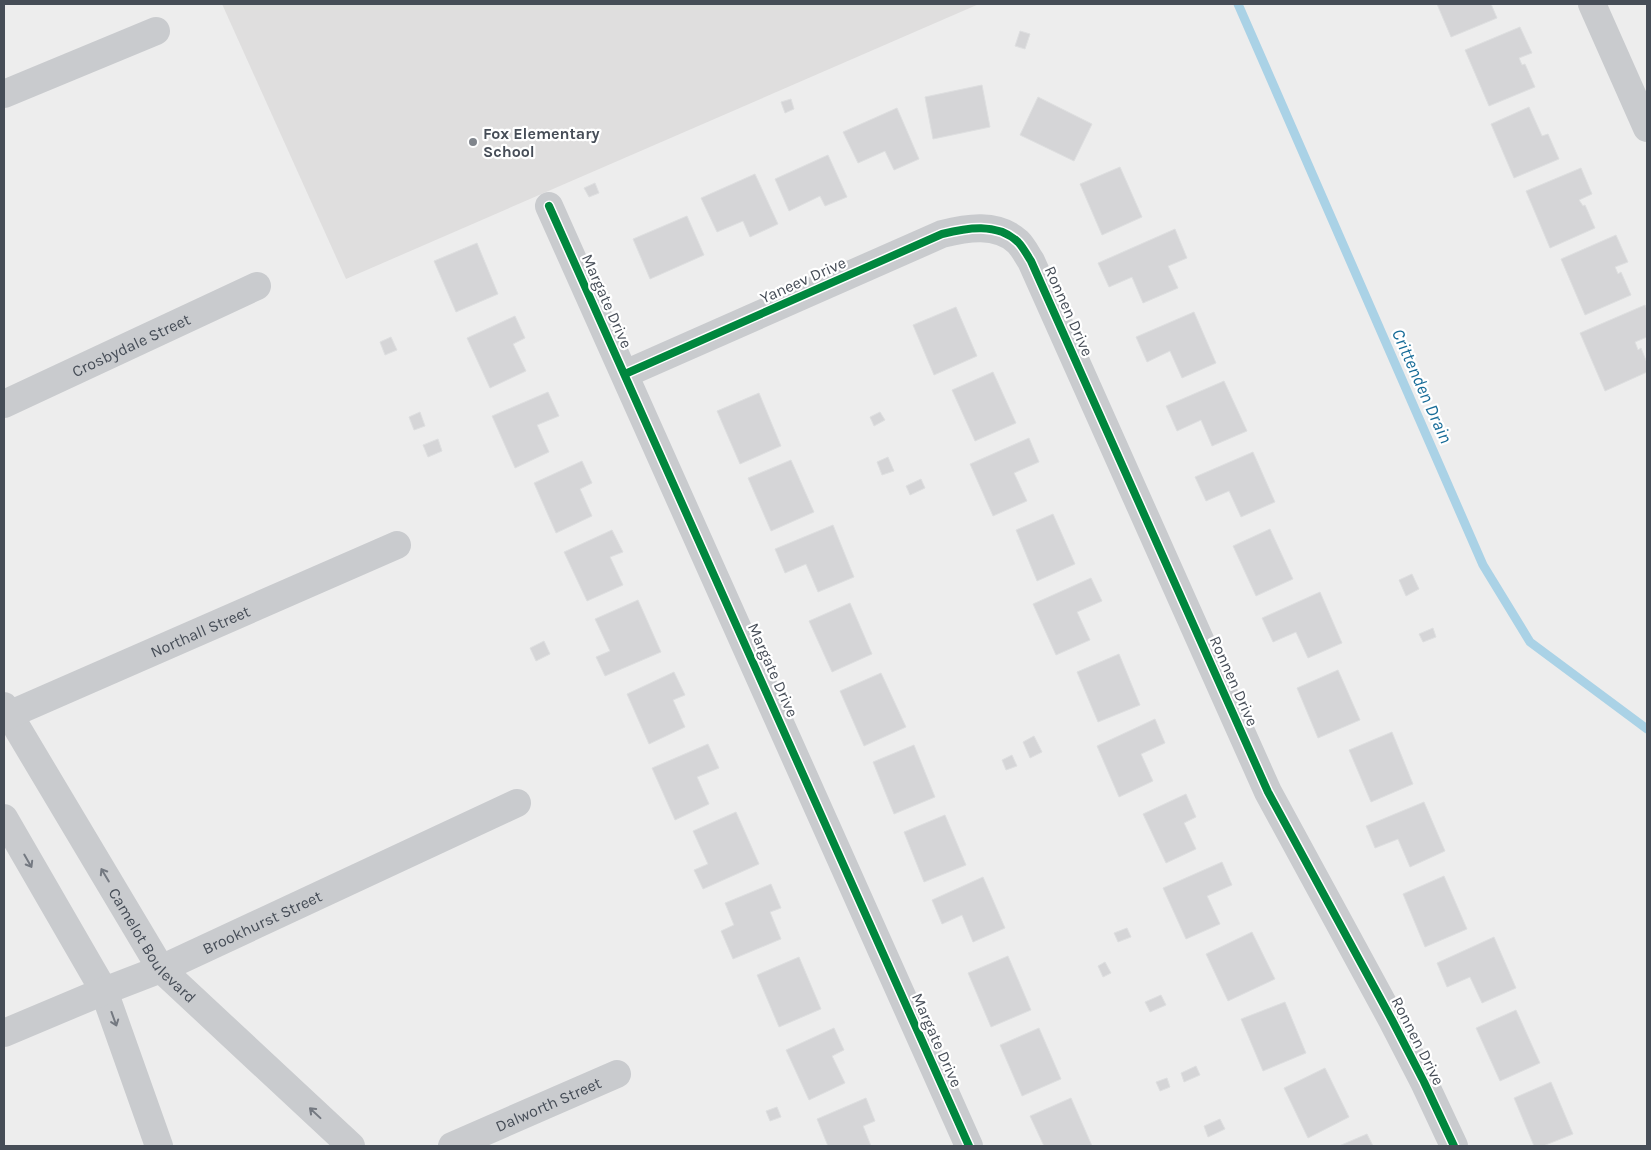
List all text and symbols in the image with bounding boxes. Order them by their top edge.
place label: Fox Elementary School [483,124,600,161]
marker: Fox Elementary School [467,136,479,148]
street label: Margate Drive [578,251,636,351]
street label: Yaneev Drive [757,253,849,307]
street label: Ronnen Drive [1041,263,1097,359]
street label: Crosbydale Street [69,309,193,381]
water label: Crittenden Drain [1387,325,1457,447]
street label: Northall Street [147,601,253,661]
street label: Margate Drive [744,620,802,720]
street label: Ronnen Drive [1206,633,1262,729]
one-way arrow [24,853,34,867]
one-way arrow [100,869,110,883]
street label: Camelot Boulevard [105,884,200,1006]
street label: Brookhurst Street [199,886,325,958]
street label: Margate Drive [908,990,966,1090]
street label: Ronnen Drive [1388,994,1448,1088]
one-way arrow [110,1010,119,1026]
street label: Dalworth Street [492,1073,604,1135]
one-way arrow [309,1107,322,1119]

